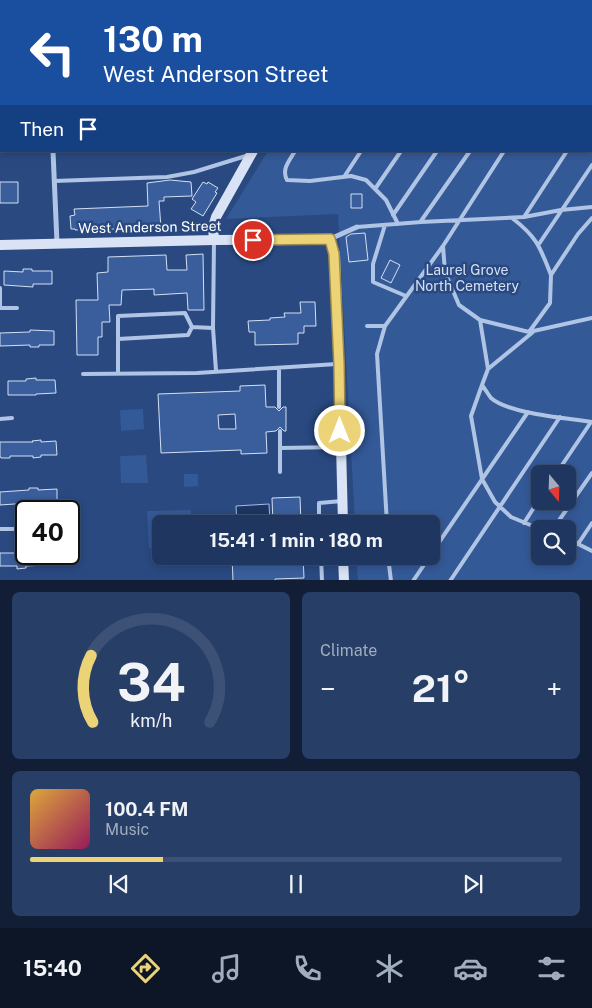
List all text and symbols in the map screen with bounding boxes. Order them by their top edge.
text: 130 m [103,19,203,60]
icon: left [20,20,85,85]
text: West Anderson Street [103,61,328,87]
icon: arrive [74,115,102,143]
text: Then [20,118,64,140]
street label: West Anderson Street [78,218,222,236]
pin [232,219,274,261]
icon: arrive [239,226,267,254]
park label: Laurel Grove North Cemetery [415,262,520,294]
position arrow [313,404,365,456]
north arrow [531,465,576,510]
map controls [531,465,576,565]
speed limit sign: 40 [15,500,80,565]
button: search [531,520,576,565]
text: 15:41 · 1 min · 180 m [209,529,383,551]
text: Climate [320,641,377,660]
text: 34 [117,652,185,713]
text: 21° [412,666,470,711]
text: − [320,672,336,705]
text: + [546,672,562,705]
text: km/h [130,710,172,731]
text: 100.4 FM [105,798,188,820]
text: Music [105,820,149,839]
icon: previous [105,870,133,898]
icon: pause [282,870,310,898]
icon: next [459,870,487,898]
icon: directions [128,951,163,986]
icon: music [209,951,244,986]
icon: phone [290,951,325,986]
icon: climate [372,951,407,986]
icon: car [453,951,488,986]
icon: filters [534,951,569,986]
text: 15:40 [23,955,82,981]

